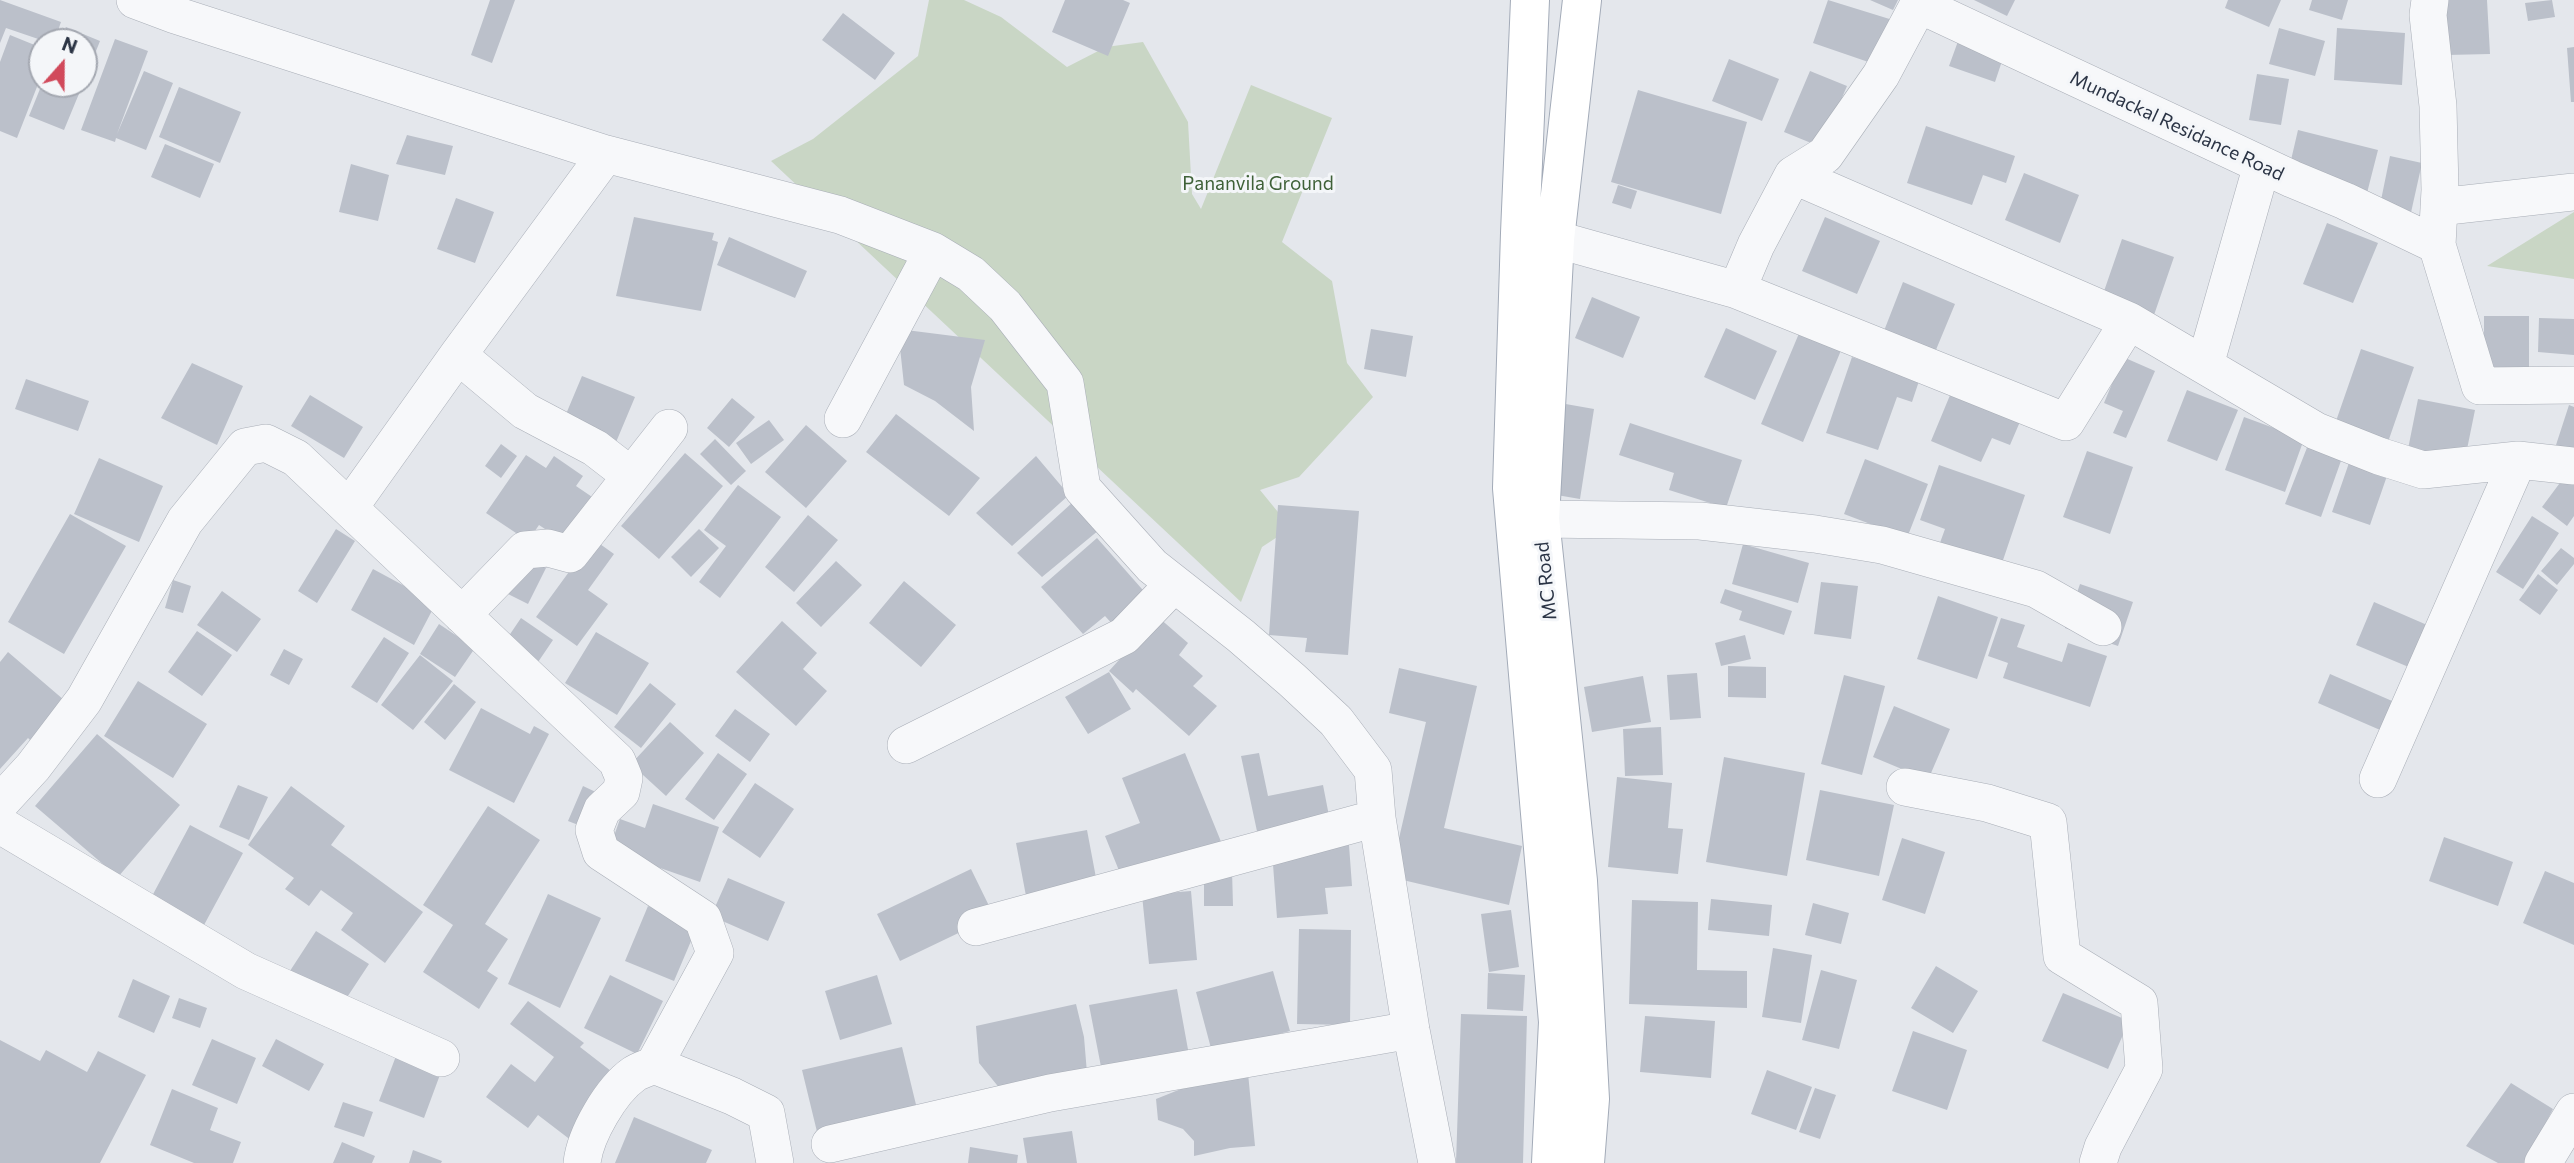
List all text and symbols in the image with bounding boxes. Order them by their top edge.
north arrow [28,28,98,98]
text: N [59,32,81,58]
street label: Mundackal Residance Road [2066,66,2288,186]
park label: Pananvila Ground [1182,173,1334,195]
street label: MC Road [1531,541,1561,621]

